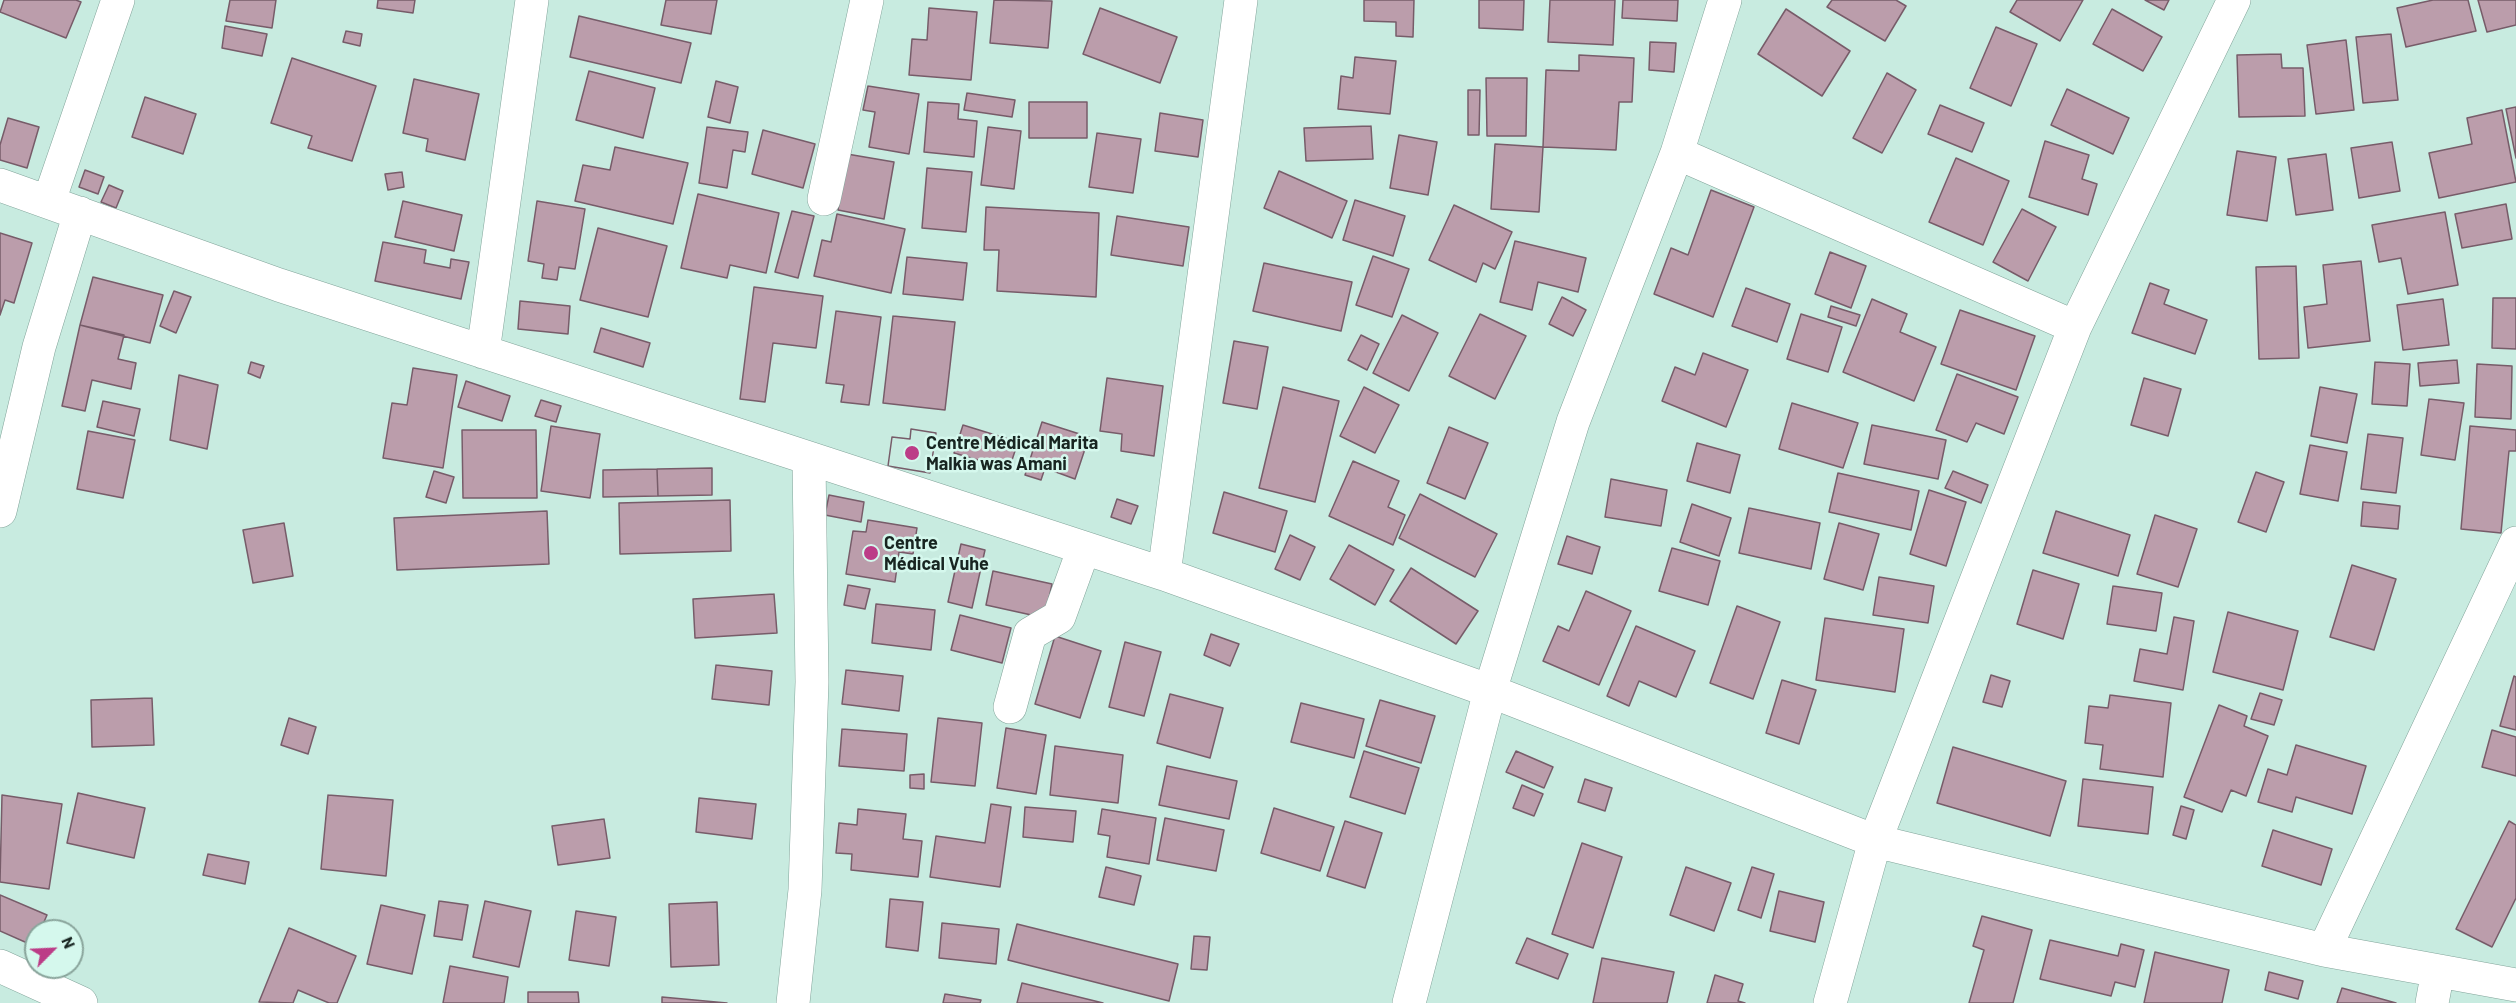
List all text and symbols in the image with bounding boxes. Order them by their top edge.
place label: Centre Médical Marita Malkia was Amani [926,432,1098,474]
marker: Centre Médical Marita Malkia was Amani [903,444,921,462]
place label: Centre Médical Vuhe [884,532,989,574]
marker: Centre Médical Vuhe [862,544,880,562]
north arrow [24,919,84,979]
text: N [58,934,80,951]

